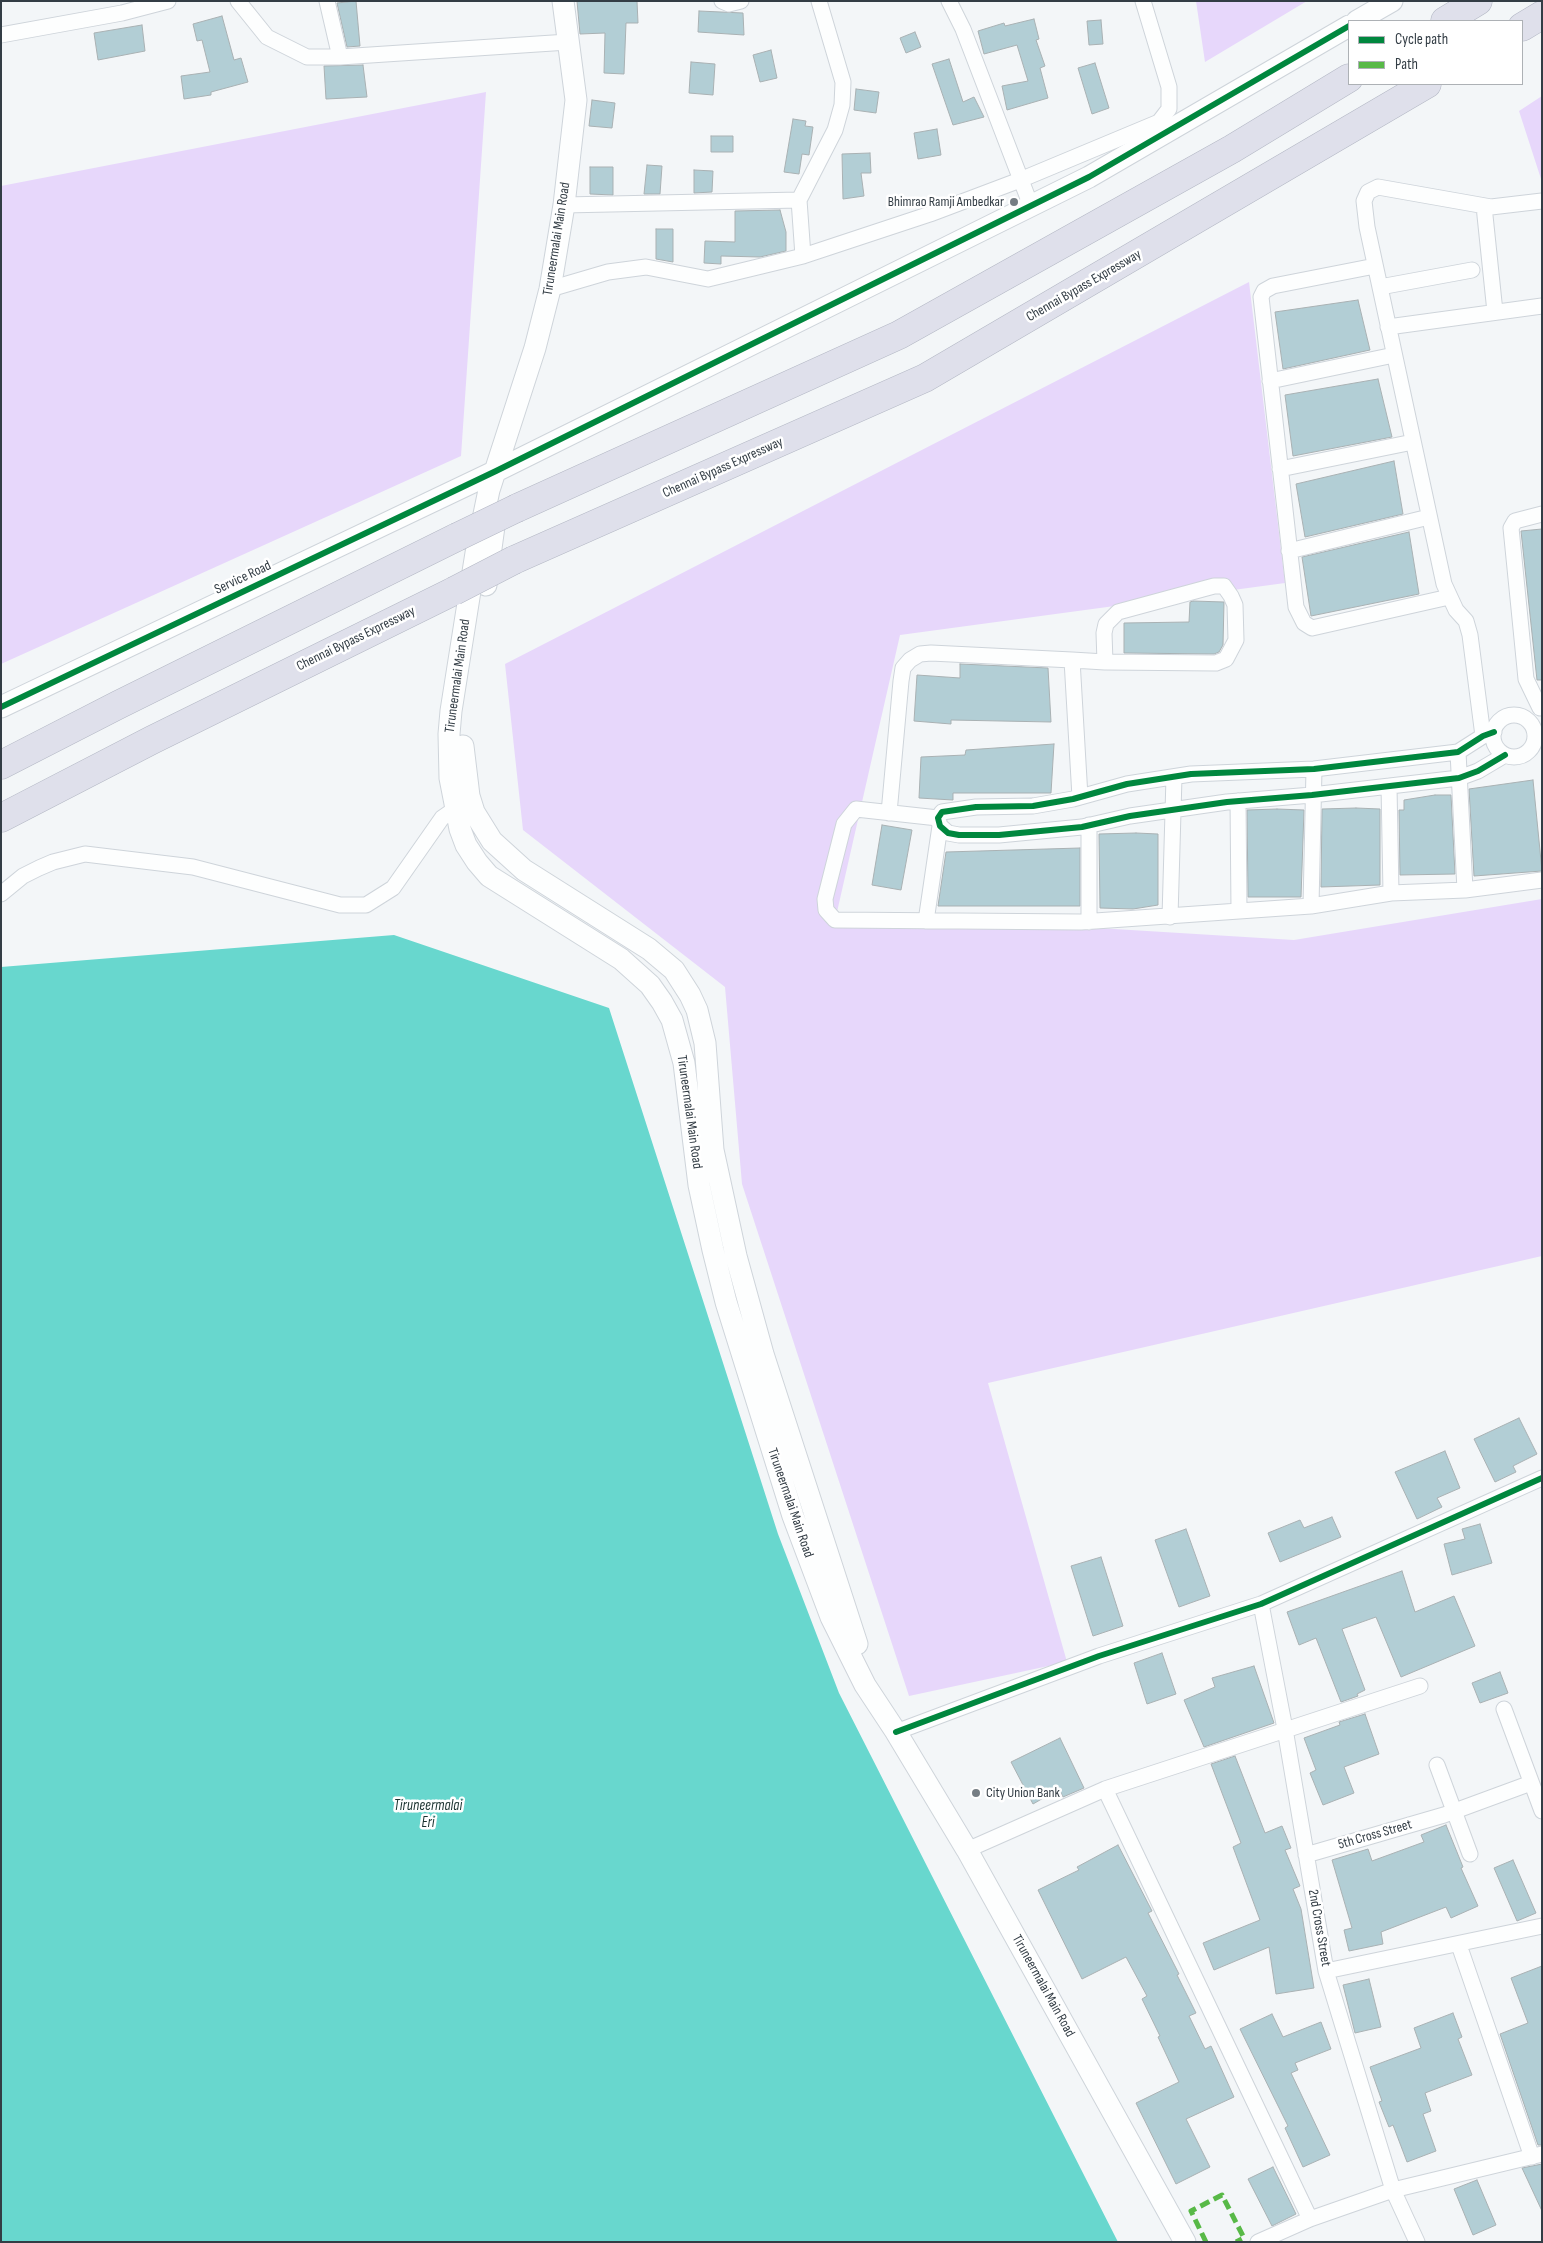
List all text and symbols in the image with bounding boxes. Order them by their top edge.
legend [1348,20,1523,85]
text: Cycle path [1395,30,1448,49]
text: Path [1395,55,1418,74]
street label: Tiruneermalai Main Road [540,181,574,297]
place label: Bhimrao Ramji Ambedkar [888,194,1004,210]
marker: Bhimrao Ramji Ambedkar [1008,196,1020,208]
street label: Chennai Bypass Expressway [1024,246,1144,326]
street label: Chennai Bypass Expressway [660,434,786,502]
street label: Service Road [212,558,274,598]
street label: Chennai Bypass Expressway [294,603,418,675]
street label: Tiruneermalai Main Road [442,618,474,734]
street label: Tiruneermalai Main Road [673,1054,705,1170]
street label: Tiruneermalai Main Road [763,1446,817,1560]
place label: City Union Bank [986,1785,1060,1801]
marker: City Union Bank [970,1787,982,1799]
water label: Tiruneermalai Eri [394,1797,462,1832]
street label: 5th Cross Street [1336,1816,1414,1854]
street label: 2nd Cross Street [1304,1888,1334,1968]
street label: Tiruneermalai Main Road [1008,1932,1078,2040]

